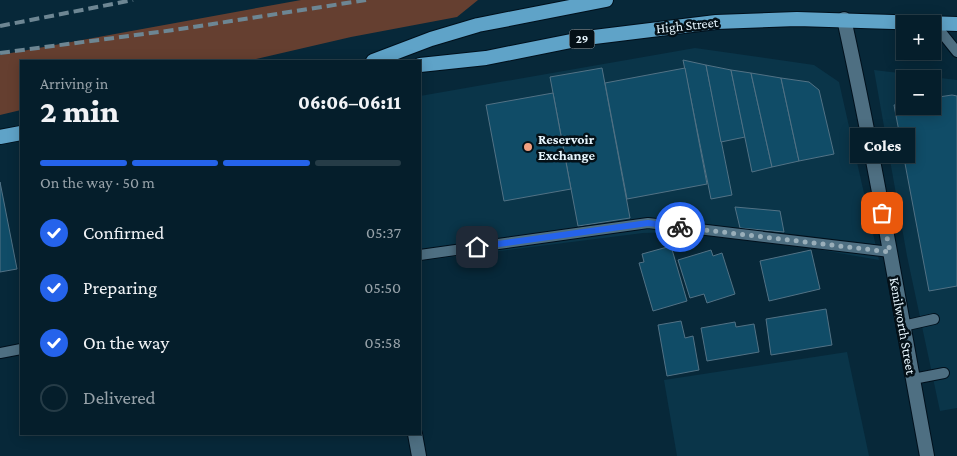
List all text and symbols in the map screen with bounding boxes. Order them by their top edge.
street label: High Street [655,14,719,36]
map controls [896,15,941,115]
button: + [896,15,941,60]
road number: 29 [570,30,594,48]
button: − [896,70,941,115]
text: Arriving in [40,75,108,92]
text: 06:06–06:11 [298,92,401,113]
text: 2 min [40,93,119,129]
callout: Coles [850,128,914,163]
place label: Reservoir Exchange [538,131,596,163]
text: Coles [864,137,901,154]
marker: Reservoir Exchange [522,141,534,153]
text: On the way · 50 m [40,174,155,191]
pin [861,192,903,234]
icon: bag [868,199,896,227]
courier [655,202,705,252]
icon: bike [666,213,694,241]
icon: check [40,219,68,247]
text: Confirmed [83,222,164,243]
text: 05:37 [366,224,401,241]
pin [456,226,498,268]
icon: home [463,233,491,261]
icon: check [40,274,68,302]
street label: Kenilworth Street [887,276,919,376]
text: Preparing [83,277,157,298]
text: 05:50 [364,279,401,296]
icon: check [40,329,68,357]
text: On the way [83,332,169,353]
text: 05:58 [365,334,401,351]
text: Delivered [83,387,156,408]

